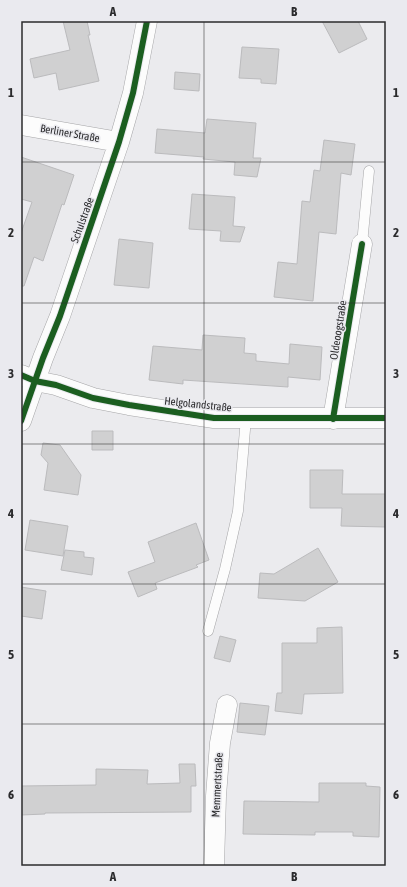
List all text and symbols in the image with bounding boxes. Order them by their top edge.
text: A [109,4,117,19]
text: B [291,4,298,19]
text: 1 [8,85,14,100]
text: 1 [393,85,399,100]
street label: Berliner Straße [39,122,101,144]
street label: Schulstraße [68,196,96,244]
text: 2 [8,225,14,240]
text: 2 [393,225,399,240]
street label: Oldeoogstraße [327,300,349,360]
text: 3 [8,366,14,381]
text: 3 [393,366,399,381]
street label: Helgolandstraße [164,394,232,414]
text: 4 [7,506,14,521]
text: 4 [392,506,399,521]
text: 5 [8,647,14,662]
text: 5 [393,647,399,662]
street label: Memmertstraße [209,752,225,818]
text: 6 [8,787,14,802]
text: 6 [393,787,399,802]
text: A [109,869,117,884]
text: B [291,869,298,884]

